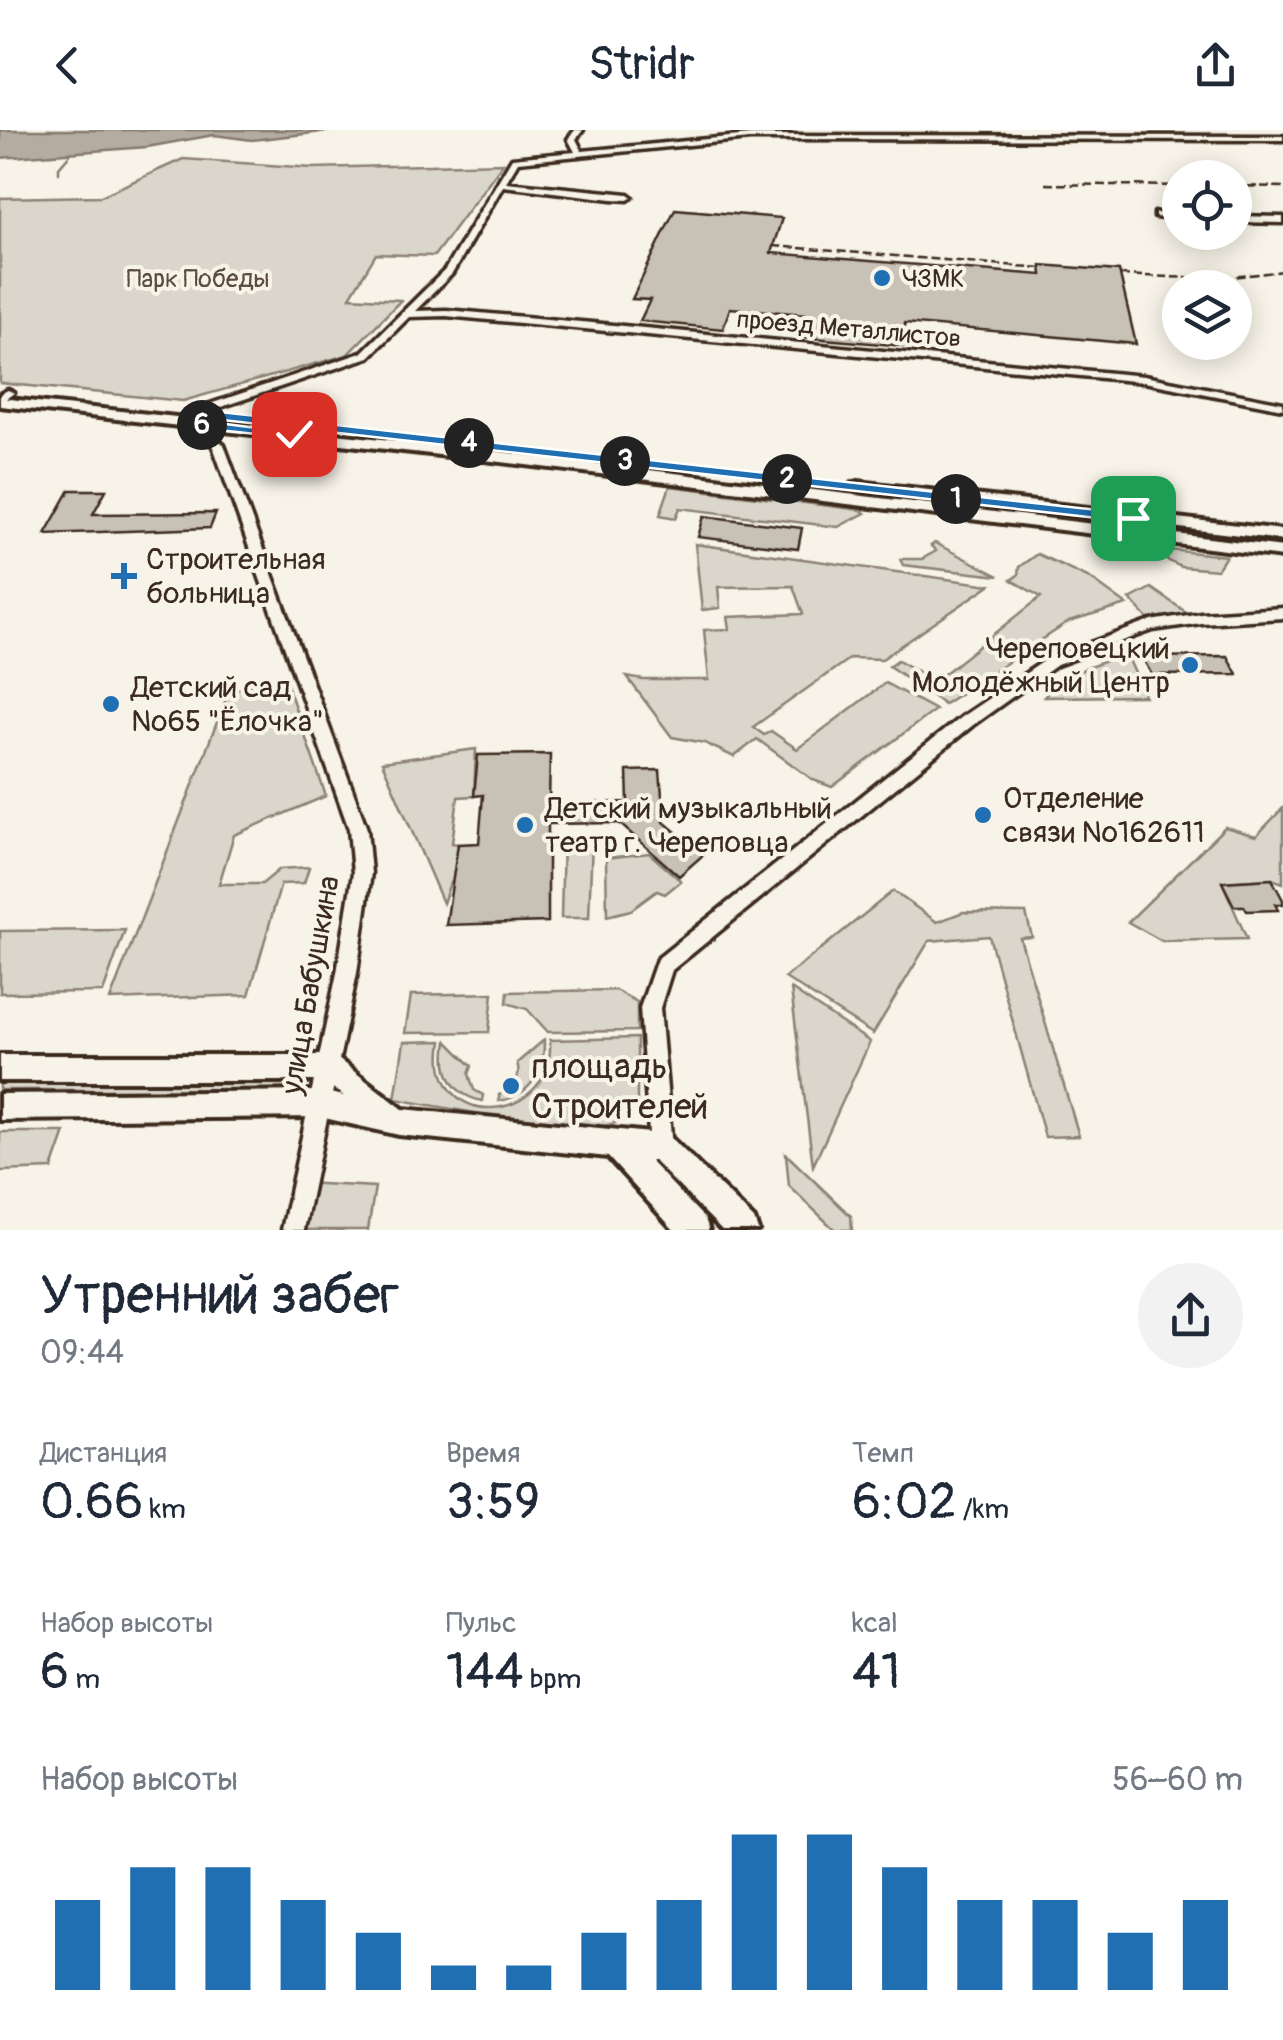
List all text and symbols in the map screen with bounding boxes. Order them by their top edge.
text: Stridr [588,37,695,93]
icon: back [40,38,95,93]
icon: share [1188,38,1243,93]
map controls [1162,160,1252,360]
button: locate [1162,160,1252,250]
park label: Парк Победы [127,264,269,295]
place label: ЧЗМК [902,264,964,295]
marker: ЧЗМК [871,267,893,289]
button: layers [1162,270,1252,360]
street label: проезд Металлистов [735,304,962,355]
pin [252,392,337,477]
pin: 6 [177,400,227,450]
text: 6 [194,407,210,442]
icon: check [267,407,322,462]
pin: 4 [444,418,494,468]
text: 4 [461,425,477,460]
pin: 3 [600,436,650,486]
text: 3 [617,443,633,478]
pin: 2 [762,454,812,504]
text: 2 [779,461,795,496]
pin: 1 [931,474,981,524]
pin [1091,476,1176,561]
text: 1 [951,481,961,516]
icon: arrive [1106,491,1161,546]
place label: Строительная больница [146,541,326,612]
marker: Строительная больница [111,563,137,589]
place label: Череповецкий Молодёжный Центр [912,630,1170,701]
marker: Череповецкий Молодёжный Центр [1179,654,1201,676]
place label: Детский сад №65 "Ёлочка" [130,669,324,740]
marker: Детский сад №65 "Ёлочка" [100,693,122,715]
place label: Отделение связи №162611 [1003,780,1205,851]
place label: Детский музыкальный театр г. Череповца [544,790,832,861]
marker: Отделение связи №162611 [972,804,994,826]
marker: Детский музыкальный театр г. Череповца [514,814,536,836]
street label: улица Бабушкина [273,873,348,1098]
place label: площадь Строителей [531,1045,708,1129]
marker: площадь Строителей [500,1075,522,1097]
text: Утренний забег [40,1261,399,1330]
button: share [1138,1263,1243,1368]
text: 09:44 [40,1333,124,1373]
text: Дистанция [40,1436,167,1471]
text: Время [446,1436,520,1471]
text: Темп [852,1436,914,1471]
text: 0.66 [40,1471,143,1534]
text: 3:59 [446,1471,540,1534]
text: 6:02 [852,1471,957,1534]
text: km [143,1492,186,1527]
text: /km [957,1492,1009,1527]
text: Набор высоты [40,1606,213,1641]
text: Пульс [446,1606,517,1641]
text: kcal [852,1606,898,1641]
text: 6 [40,1641,69,1704]
text: 144 [446,1641,524,1704]
text: 41 [852,1641,901,1704]
text: m [69,1662,100,1697]
text: bpm [524,1662,581,1697]
text: Набор высоты [40,1760,238,1800]
text: 56–60 m [1112,1760,1243,1800]

